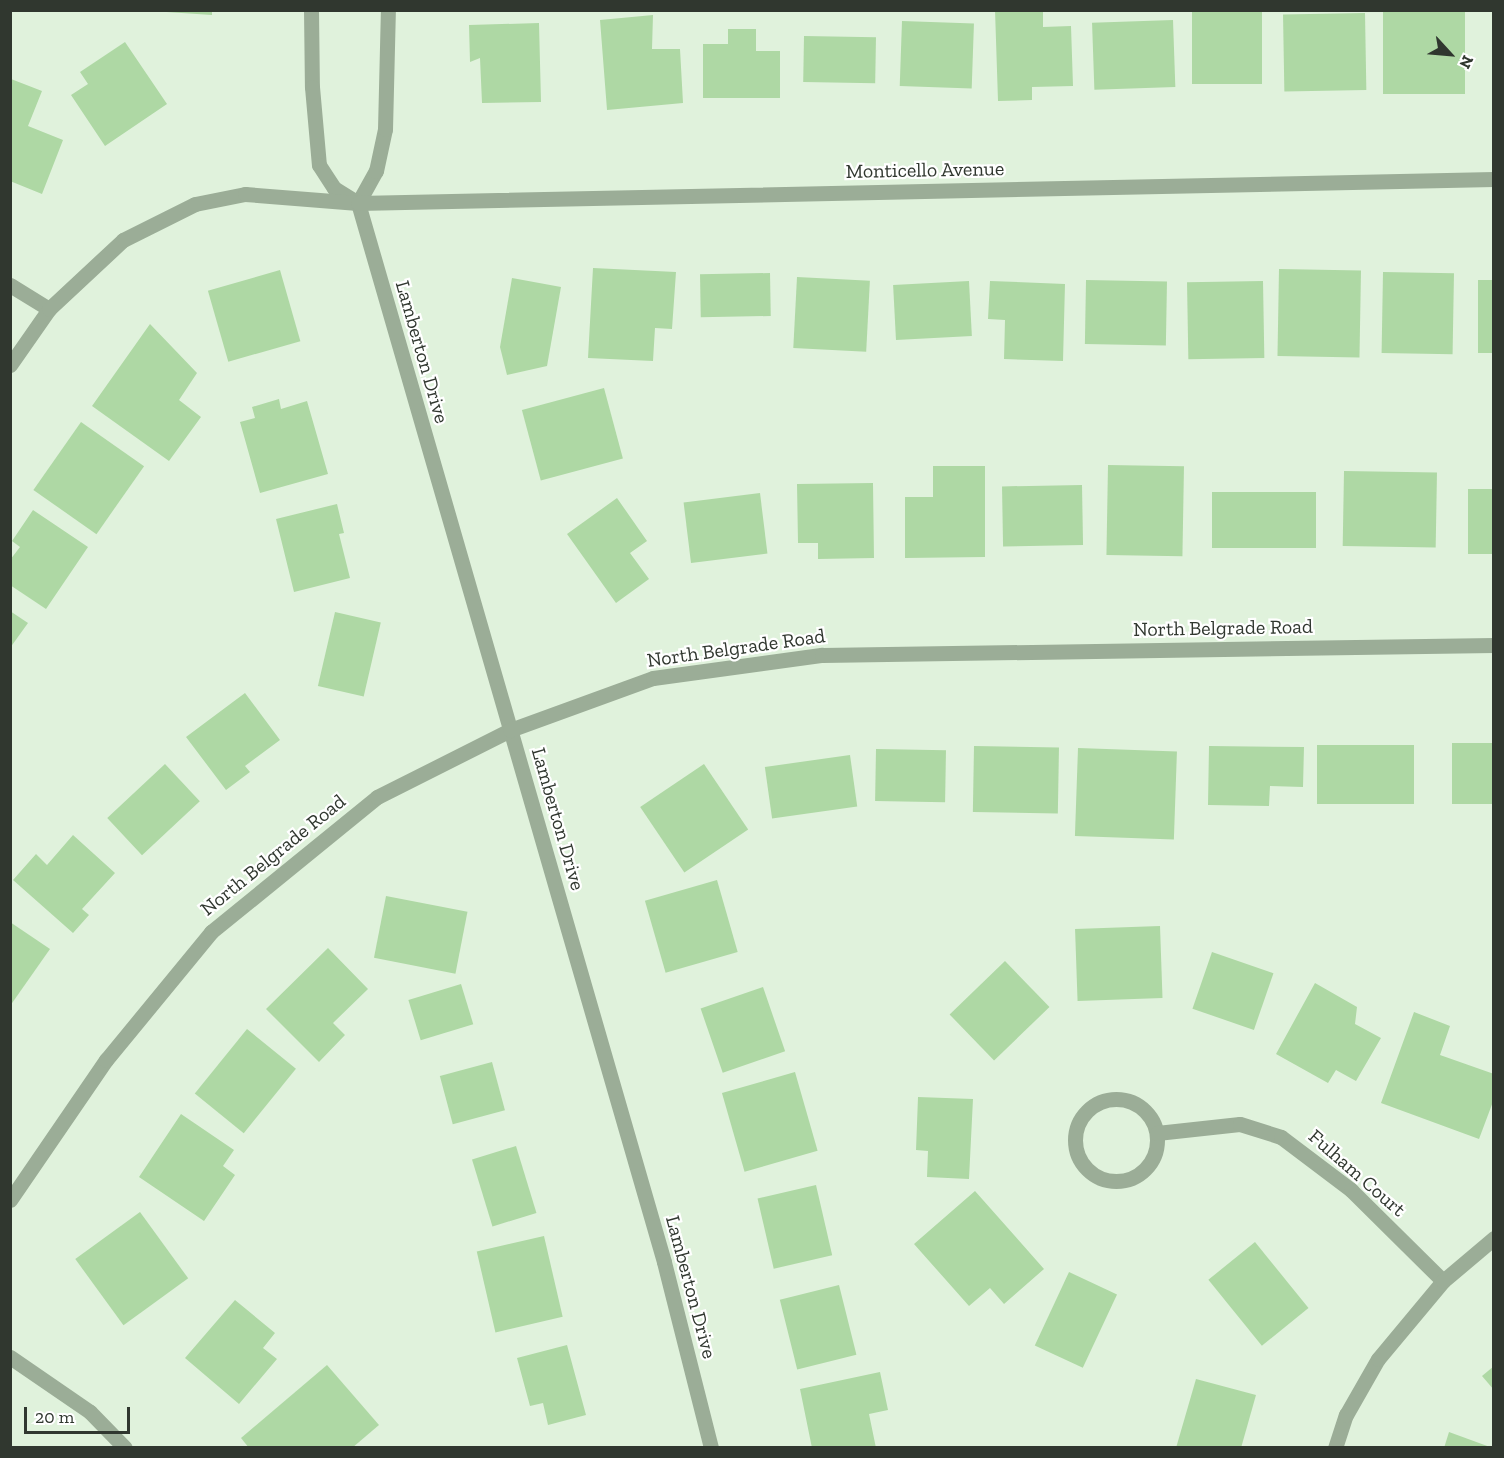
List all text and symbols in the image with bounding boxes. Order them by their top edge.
north arrow [1420,24,1480,84]
text: N [1455,52,1478,72]
street label: Monticello Avenue [845,157,1005,183]
street label: Lamberton Drive [390,278,454,426]
street label: North Belgrade Road [1133,614,1313,642]
street label: North Belgrade Road [645,624,827,672]
street label: Lamberton Drive [526,745,590,893]
street label: North Belgrade Road [196,789,350,921]
street label: Fulham Court [1304,1124,1410,1222]
street label: Lamberton Drive [660,1213,722,1361]
scale bar [27,1395,134,1433]
text: 20 m [35,1406,74,1428]

